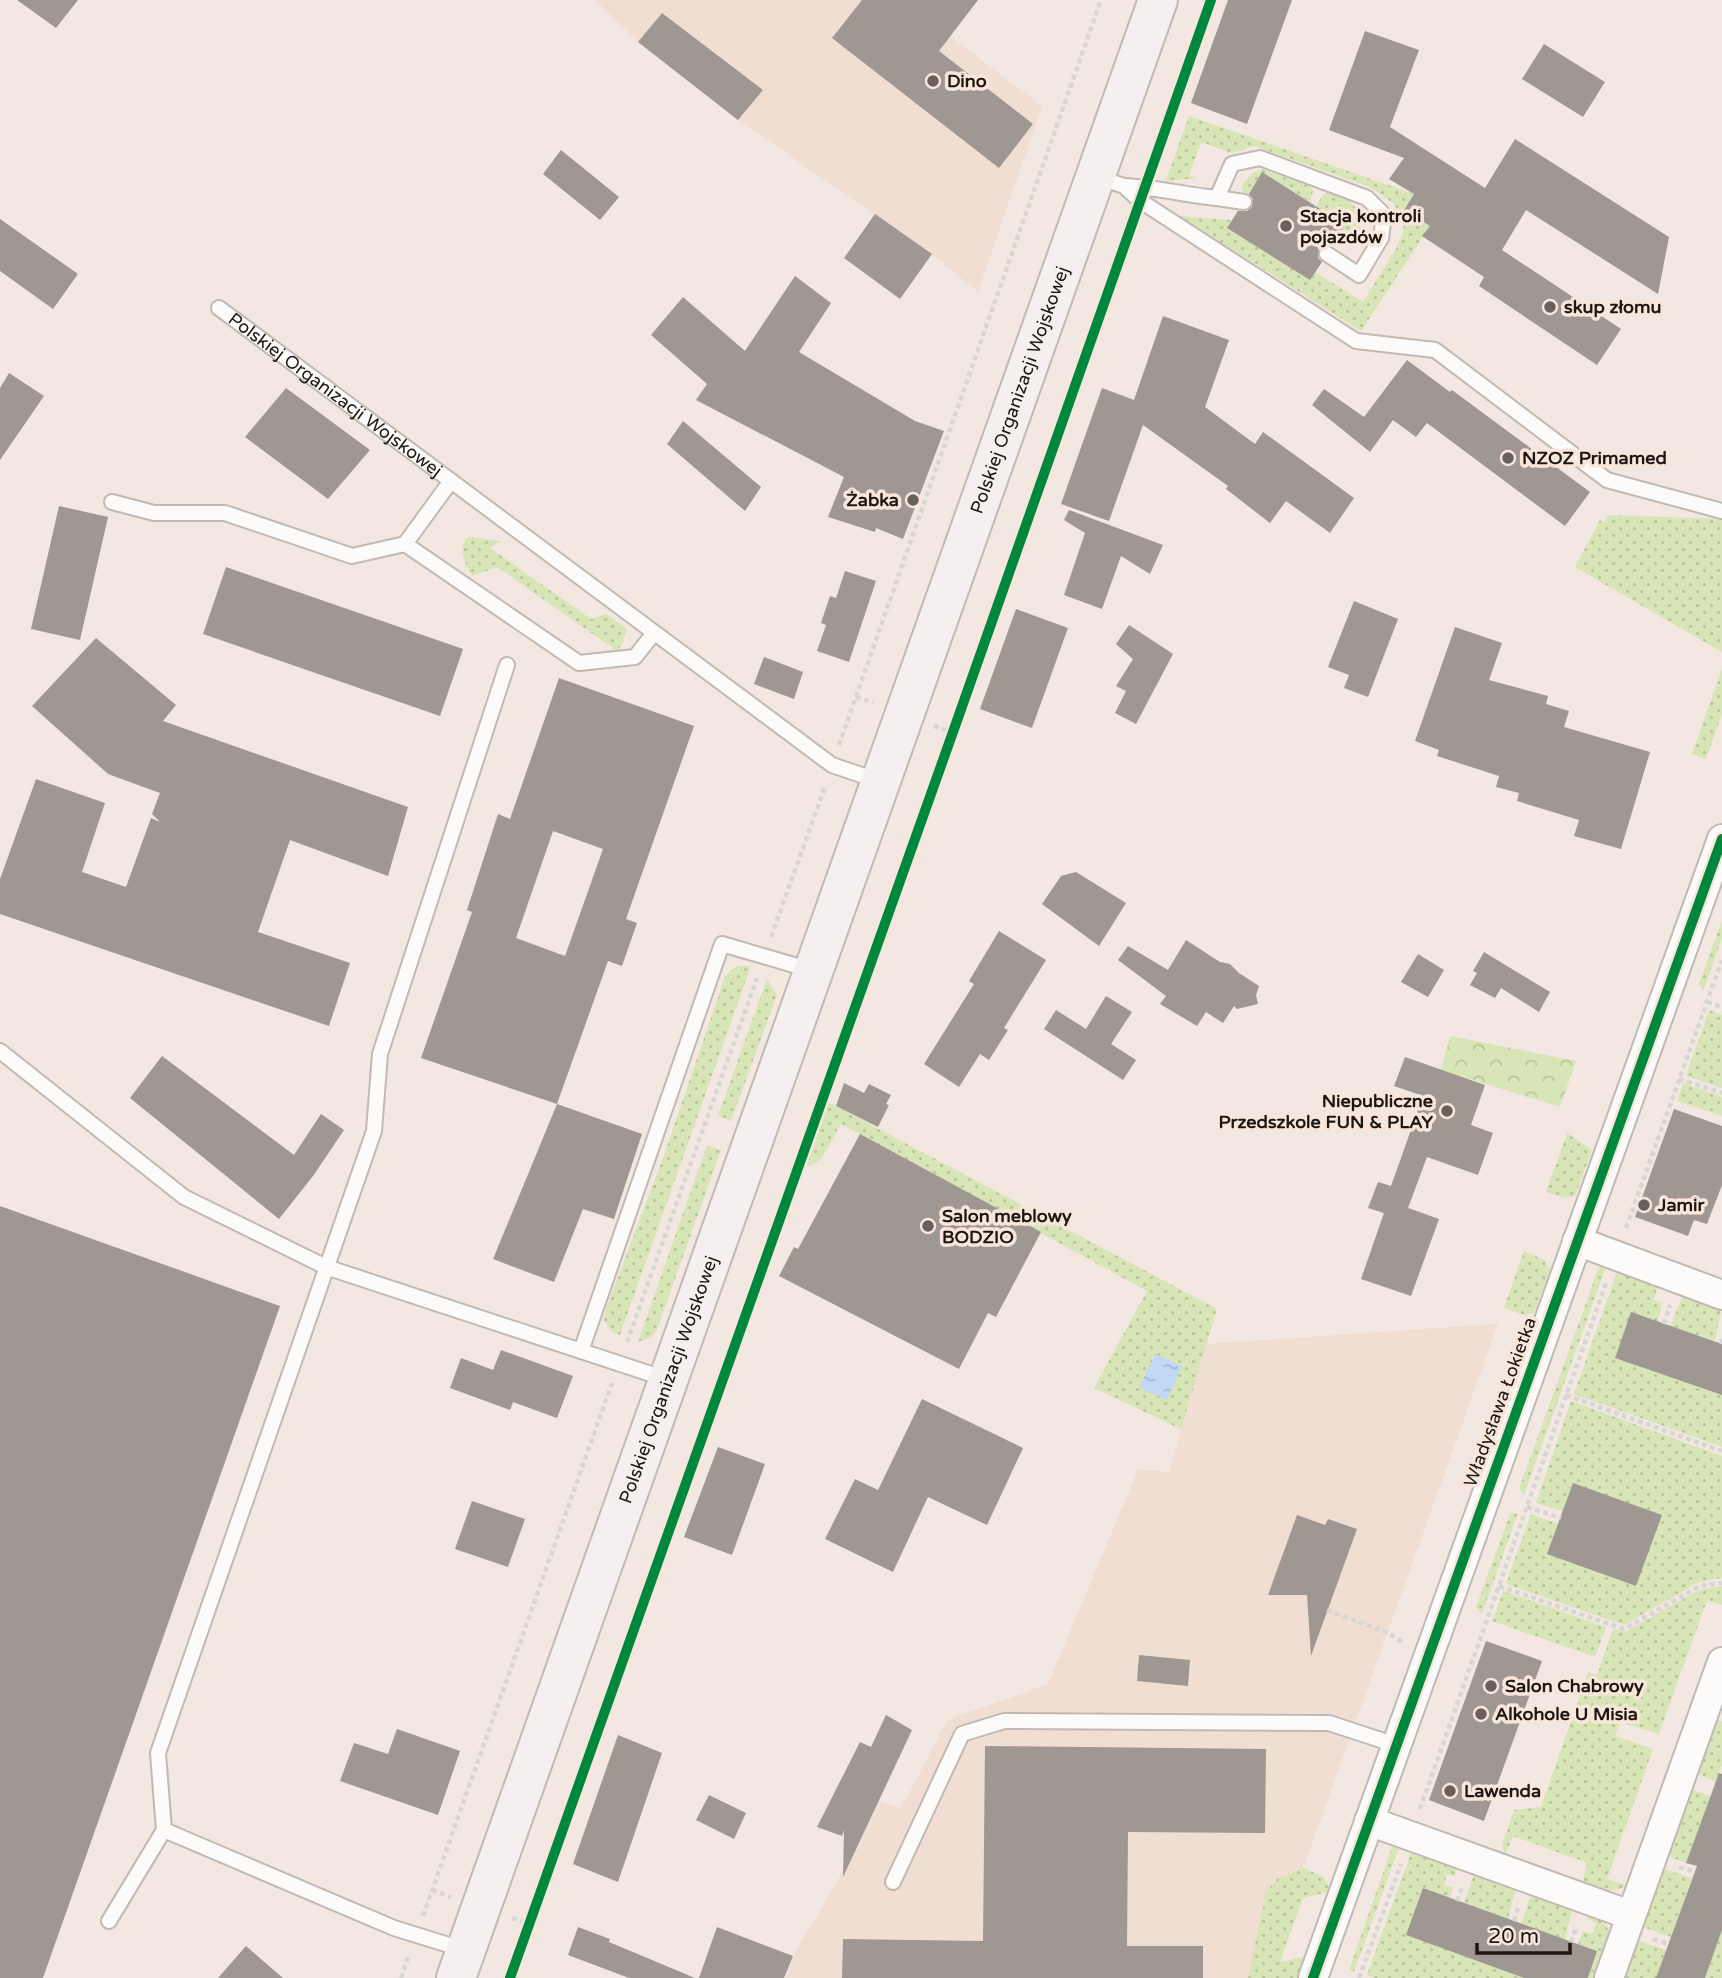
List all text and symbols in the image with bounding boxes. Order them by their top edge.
place label: Dino [947,70,987,92]
marker: Dino [925,73,941,89]
place label: Stacja kontroli pojazdów [1300,205,1421,248]
marker: Stacja kontroli pojazdów [1278,218,1294,234]
street label: Polskiej Organizacji Wojskowej [966,263,1074,517]
place label: skup złomu [1564,296,1661,318]
marker: skup złomu [1542,299,1558,315]
street label: Polskiej Organizacji Wojskowej [224,308,447,482]
place label: NZOZ Primamed [1522,447,1667,469]
marker: NZOZ Primamed [1500,450,1516,466]
place label: Żabka [846,489,899,511]
marker: Żabka [905,492,921,508]
place label: Niepubliczne Przedszkole FUN & PLAY [1219,1090,1433,1133]
marker: Niepubliczne Przedszkole FUN & PLAY [1439,1103,1455,1119]
place label: Jamir [1657,1194,1706,1216]
marker: Jamir [1636,1197,1652,1213]
place label: Salon meblowy BODZIO [942,1205,1072,1248]
marker: Salon meblowy BODZIO [920,1218,936,1234]
street label: Polskiej Organizacji Wojskowej [614,1253,722,1506]
street label: Władysława Łokietka [1459,1314,1541,1490]
place label: Salon Chabrowy [1505,1675,1644,1697]
marker: Salon Chabrowy [1483,1678,1499,1694]
place label: Alkohole U Misia [1495,1703,1638,1725]
marker: Alkohole U Misia [1473,1706,1489,1722]
place label: Lawenda [1464,1780,1541,1802]
marker: Lawenda [1442,1783,1458,1799]
scale bar [1477,1912,1570,1956]
text: 20 m [1488,1924,1539,1949]

